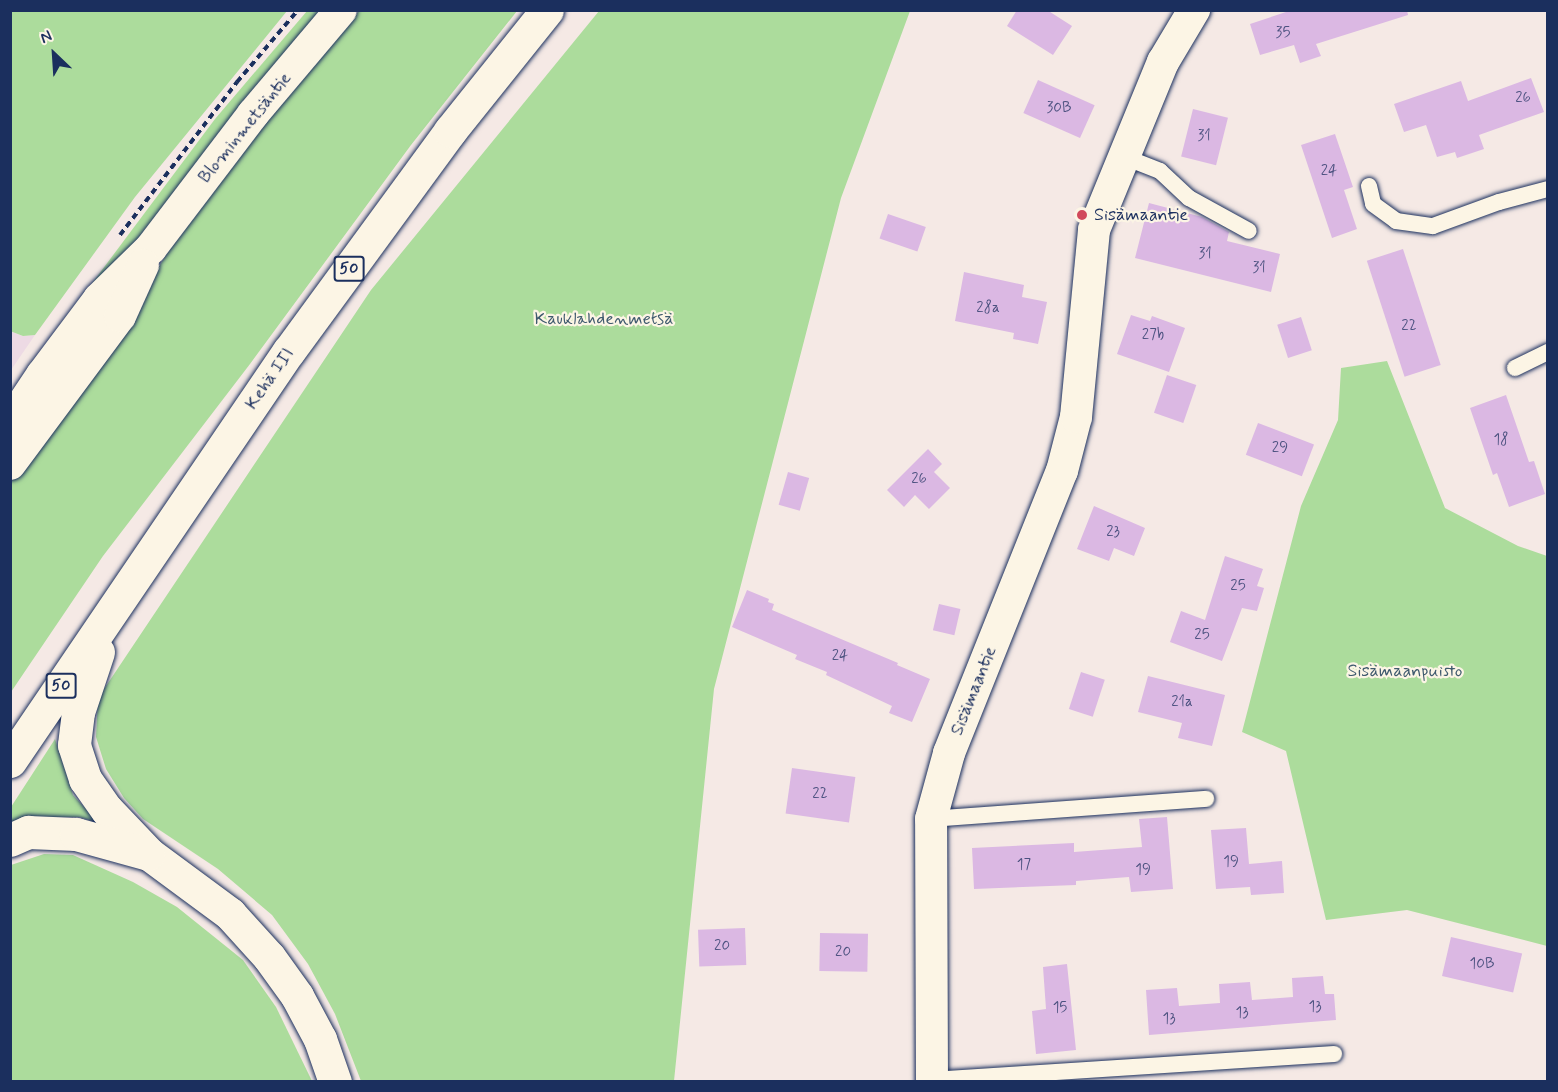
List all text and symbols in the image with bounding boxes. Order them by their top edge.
north arrow [24,24,84,84]
text: N [37,25,55,49]
house number: 35 [1276,25,1290,43]
street label: Blominmetsäntie [194,68,296,188]
house number: 26 [1515,90,1531,108]
house number: 30B [1047,100,1071,118]
house number: 31 [1197,128,1211,146]
house number: 24 [1321,163,1337,181]
place label: Sisämaantie [1094,204,1188,226]
marker: Sisämaantie [1075,208,1089,222]
house number: 31 [1198,246,1212,264]
road number: 50 [332,256,366,282]
house number: 31 [1252,260,1266,278]
house number: 28a [976,300,1000,318]
park label: Kauklahdenmetsä [535,308,673,330]
house number: 22 [1401,318,1417,336]
house number: 27b [1142,327,1164,345]
street label: Kehä III [241,344,299,414]
house number: 18 [1494,432,1508,450]
house number: 29 [1272,440,1288,458]
house number: 26 [911,471,927,489]
house number: 23 [1106,524,1120,542]
house number: 25 [1230,578,1246,596]
house number: 25 [1194,627,1210,645]
street label: Sisämaantie [946,643,1002,739]
house number: 24 [832,648,848,666]
park label: Sisämaanpuisto [1348,660,1462,682]
road number: 50 [44,673,78,699]
house number: 21a [1171,694,1193,712]
house number: 22 [812,786,828,804]
house number: 19 [1223,854,1239,872]
house number: 17 [1017,857,1031,875]
house number: 19 [1135,862,1151,880]
house number: 20 [714,938,730,956]
house number: 20 [835,944,851,962]
house number: 10B [1470,956,1494,974]
house number: 13 [1308,999,1322,1017]
house number: 15 [1053,1000,1067,1018]
house number: 13 [1235,1005,1249,1023]
house number: 13 [1162,1011,1176,1029]

